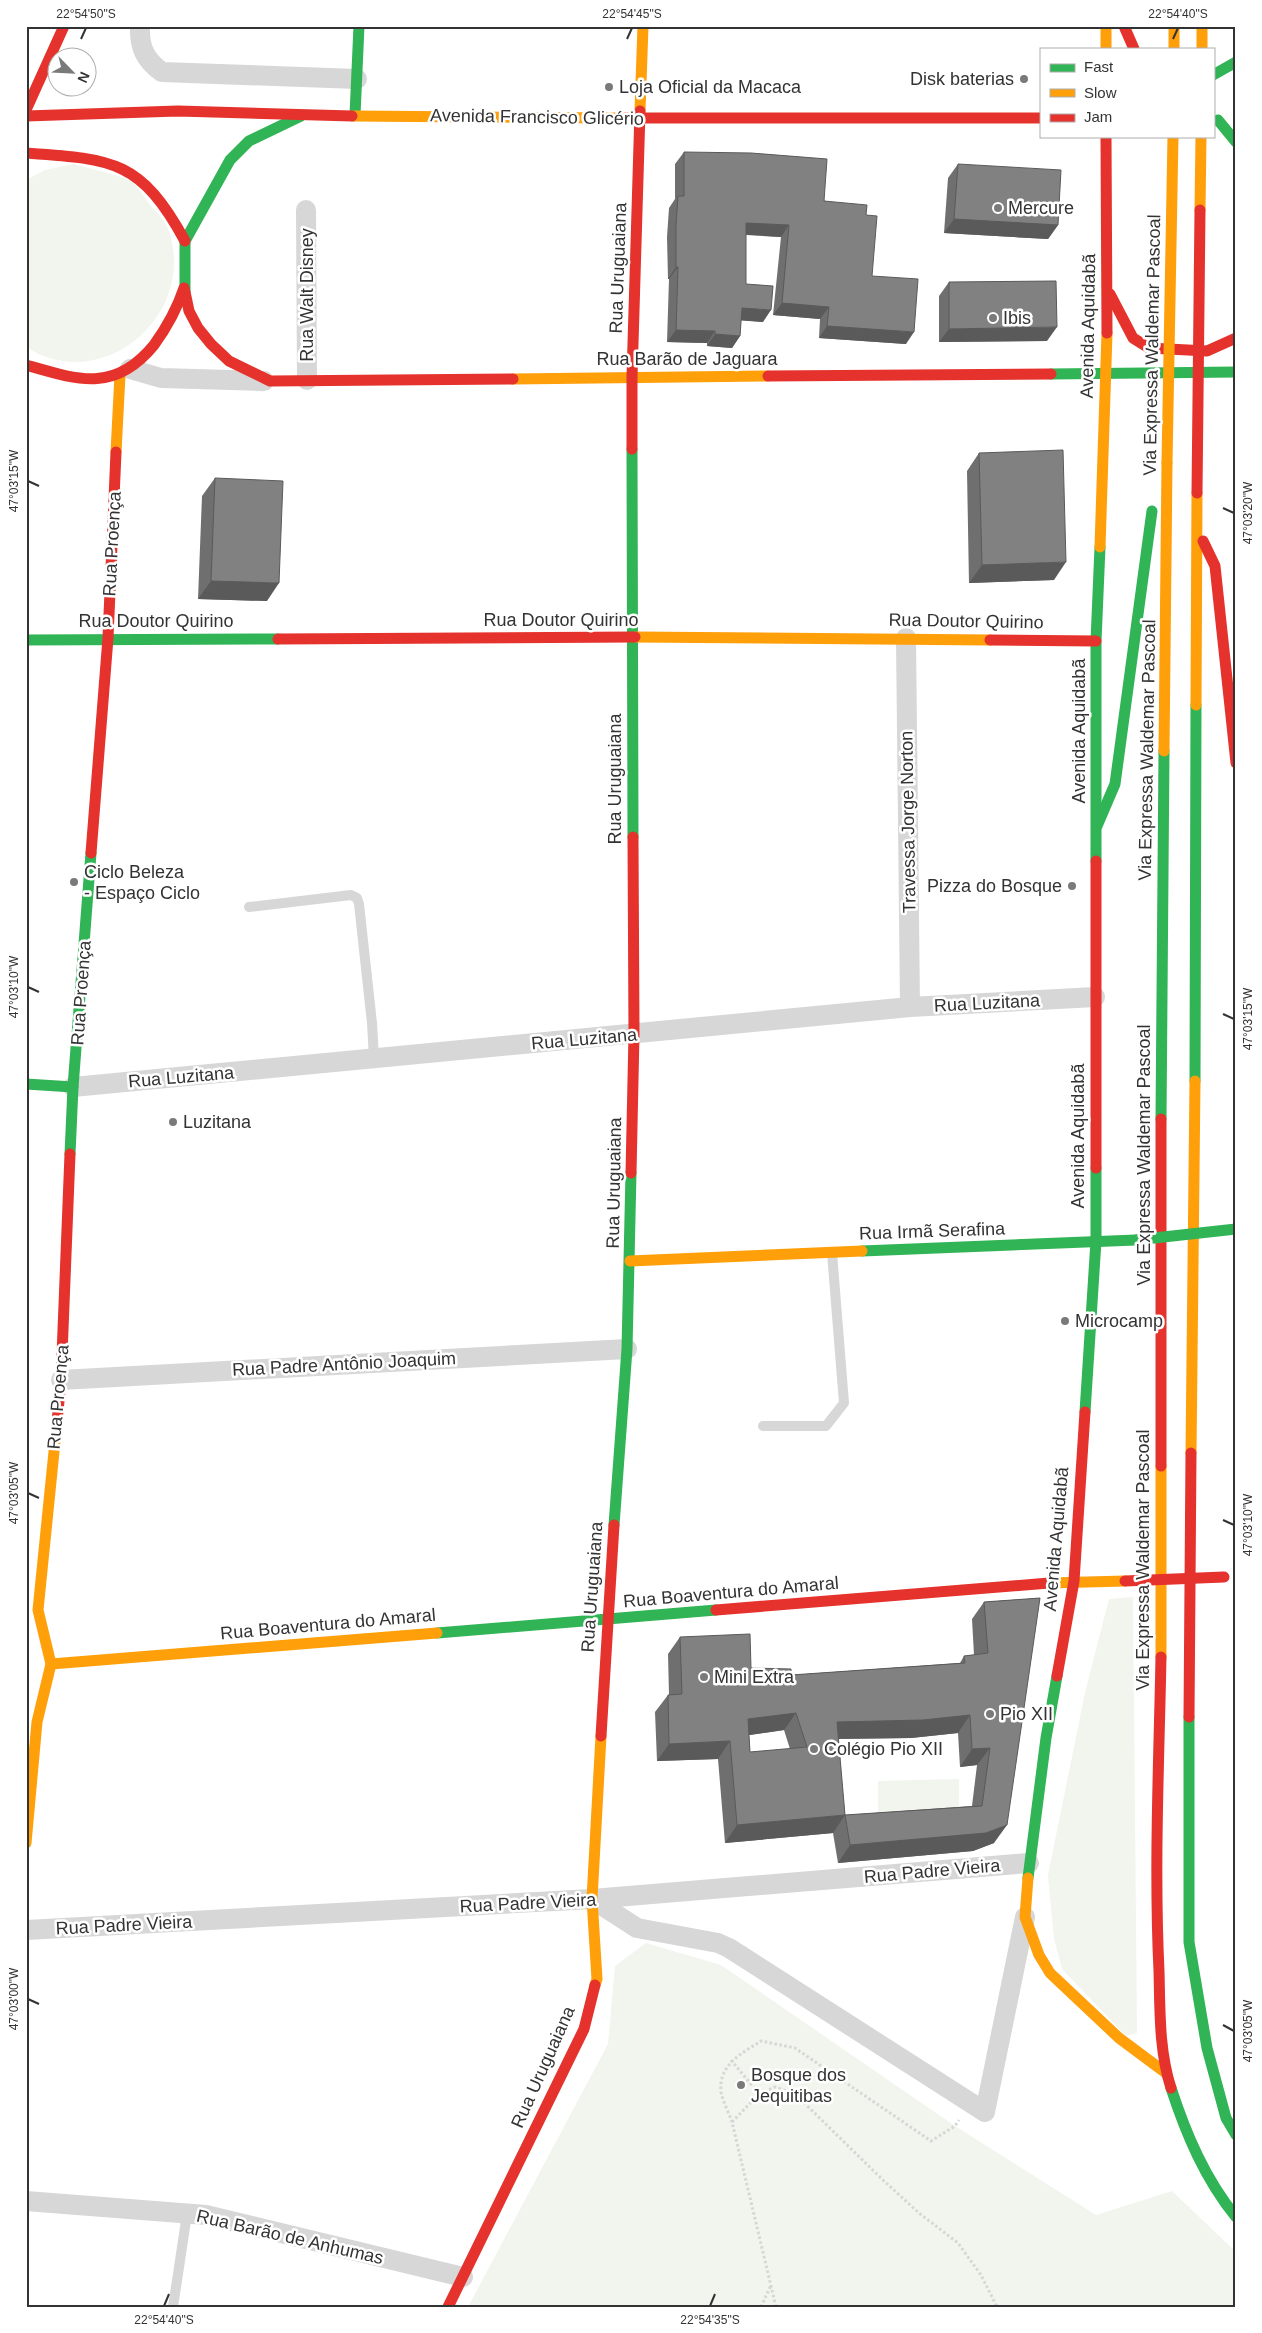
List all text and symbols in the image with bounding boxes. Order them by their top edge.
text: 22°54'50"S [56,7,116,21]
text: 22°54'45"S [602,7,662,21]
text: 22°54'40"S [1148,7,1208,21]
north arrow [48,48,98,98]
legend [1040,48,1214,138]
text: Fast [1084,58,1114,75]
text: N [75,69,93,85]
place label: Disk baterias [910,69,1014,89]
marker: Disk baterias [1018,73,1030,85]
place label: Loja Oficial da Macaca [619,77,802,97]
marker: Loja Oficial da Macaca [603,81,615,93]
text: Slow [1084,84,1117,101]
street label: Avenida Francisco Glicério [430,105,644,129]
text: Jam [1084,108,1112,125]
place label: Mercure [1008,198,1074,218]
street label: Rua Uruguaiana [606,201,630,334]
marker: Mercure [992,202,1004,214]
street label: Via Expressa Waldemar Pascoal [1140,214,1164,476]
street label: Rua Walt Disney [297,228,317,362]
street label: Avenida Aquidabã [1077,252,1099,399]
place label: Ibis [1003,308,1031,328]
marker: Ibis [987,312,999,324]
street label: Rua Barão de Jaguara [596,349,779,369]
text: 47°03'15"W [7,449,21,512]
text: 47°03'20"W [1241,481,1255,544]
street label: Rua Proença [99,490,125,597]
street label: Rua Doutor Quirino [483,610,639,630]
street label: Rua Doutor Quirino [888,610,1044,632]
street label: Rua Doutor Quirino [78,611,234,631]
street label: Via Expressa Waldemar Pascoal [1135,619,1159,881]
street label: Avenida Aquidabã [1069,658,1089,803]
street label: Rua Uruguaiana [605,712,625,845]
street label: Travessa Jorge Norton [896,731,920,913]
place label: Ciclo Beleza - Espaço Ciclo [84,862,200,903]
marker: Ciclo Beleza - Espaço Ciclo [68,876,80,888]
place label: Pizza do Bosque [927,876,1062,896]
marker: Pizza do Bosque [1066,880,1078,892]
street label: Rua Proença [67,939,95,1046]
text: 47°03'10"W [7,955,21,1018]
text: 47°03'15"W [1241,987,1255,1050]
street label: Rua Luzitana [934,990,1041,1016]
street label: Rua Luzitana [530,1024,639,1054]
street label: Via Expressa Waldemar Pascoal [1134,1024,1154,1286]
street label: Rua Luzitana [127,1062,236,1092]
street label: Avenida Aquidabã [1068,1063,1088,1208]
place label: Luzitana [183,1112,252,1132]
marker: Luzitana [167,1116,179,1128]
street label: Rua Uruguaiana [603,1116,625,1249]
street label: Rua Irmã Serafina [859,1218,1006,1244]
place label: Microcamp [1075,1311,1163,1331]
marker: Microcamp [1059,1315,1071,1327]
street label: Rua Proença [43,1343,73,1450]
street label: Rua Padre Antônio Joaquim [232,1348,456,1380]
street label: Via Expressa Waldemar Pascoal [1133,1429,1153,1691]
text: 47°03'05"W [7,1461,21,1524]
street label: Avenida Aquidabã [1040,1465,1072,1612]
text: 47°03'10"W [1241,1493,1255,1556]
street label: Rua Uruguaiana [577,1520,607,1653]
street label: Rua Boaventura do Amaral [622,1573,840,1611]
street label: Rua Boaventura do Amaral [219,1605,437,1643]
place label: Mini Extra [714,1667,795,1687]
marker: Mini Extra [698,1671,710,1683]
place label: Pio XII [1000,1704,1053,1724]
marker: Pio XII [984,1708,996,1720]
place label: Colégio Pio XII [824,1739,943,1759]
marker: Colégio Pio XII [808,1743,820,1755]
street label: Rua Padre Vieira [863,1855,1002,1887]
street label: Rua Padre Vieira [459,1889,598,1917]
street label: Rua Padre Vieira [55,1911,194,1939]
text: 47°03'00"W [7,1967,21,2030]
text: 47°03'05"W [1241,1999,1255,2062]
street label: Rua Uruguaiana [507,2002,579,2131]
place label: Bosque dos Jequitibas [751,2065,846,2106]
marker: Bosque dos Jequitibas [735,2079,747,2091]
street label: Rua Barão de Anhumas [195,2206,385,2268]
text: 22°54'40"S [134,2313,194,2327]
text: 22°54'35"S [680,2313,740,2327]

